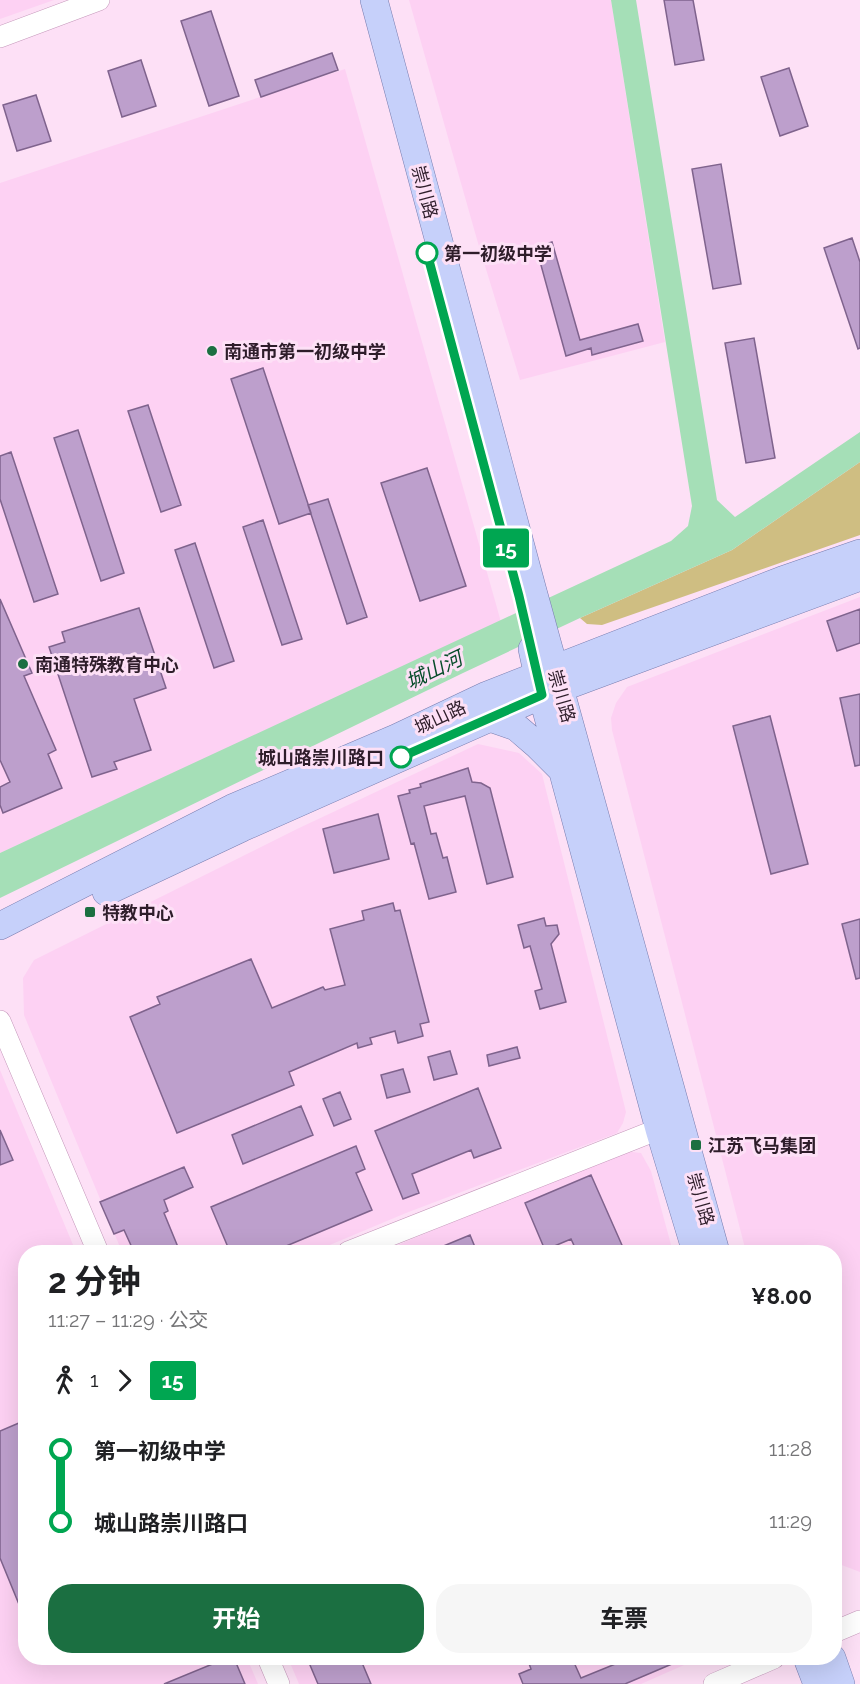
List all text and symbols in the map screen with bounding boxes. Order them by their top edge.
street label: 崇川路 [408,163,442,221]
marker: 第一初级中学 [416,242,438,264]
place label: 第一初级中学 [444,243,552,264]
place label: 南通市第一初级中学 [224,341,386,362]
marker: 南通市第一初级中学 [205,344,219,358]
line badge: 15 [479,528,533,568]
text: 15 [495,536,517,561]
water label: 城山河 [402,644,470,694]
place label: 南通特殊教育中心 [35,654,179,675]
marker: 南通特殊教育中心 [16,657,30,671]
street label: 崇川路 [544,667,580,725]
street label: 城山路 [411,696,469,738]
marker: 城山路崇川路口 [390,746,412,768]
place label: 城山路崇川路口 [258,747,384,768]
place label: 特教中心 [102,902,174,923]
marker: 特教中心 [83,905,97,919]
place label: 江苏飞马集团 [708,1135,816,1156]
marker: 江苏飞马集团 [689,1138,703,1152]
street label: 崇川路 [683,1170,719,1228]
text: 2 分钟 [48,1262,141,1301]
text: ¥8.00 [751,1283,812,1309]
text: 11:27 – 11:29 · 公交 [48,1308,209,1332]
icon: walk [48,1364,81,1397]
icon: forward [108,1364,141,1397]
text: 1 [90,1368,99,1392]
text: 15 [162,1368,184,1393]
text: 11:28 [769,1437,812,1461]
text: 第一初级中学 [94,1438,226,1464]
text: 11:29 [769,1509,812,1533]
text: 城山路崇川路口 [94,1510,248,1536]
button: 开始 [48,1584,424,1653]
button: 车票 [436,1584,812,1653]

